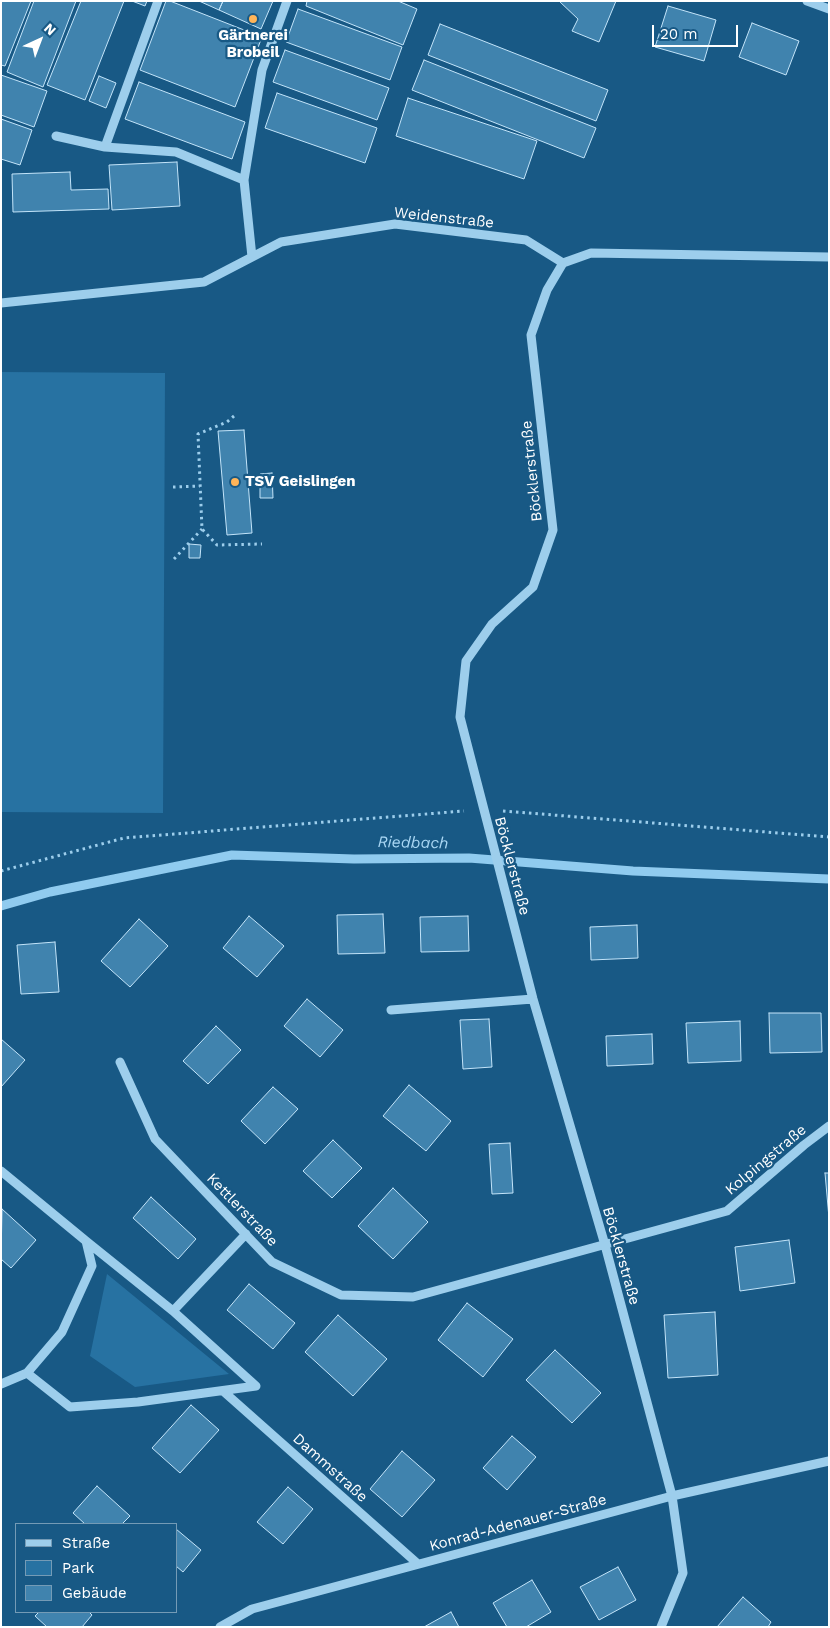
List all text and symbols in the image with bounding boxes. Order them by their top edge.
marker: Gärtnerei Brobeil [247,13,259,25]
north arrow [15,15,65,65]
scale bar [655,15,741,47]
text: N [41,20,59,38]
text: 20 m [660,25,698,43]
place label: Gärtnerei Brobeil [218,27,288,62]
street label: Weidenstraße [393,204,495,232]
street label: Böcklerstraße [518,420,546,522]
place label: TSV Geislingen [245,473,356,491]
marker: TSV Geislingen [229,476,241,488]
street label: Böcklerstraße [490,815,534,917]
water label: Riedbach [377,833,449,853]
street label: Kolpingstraße [722,1121,810,1199]
street label: Kettlerstraße [203,1170,281,1250]
street label: Böcklerstraße [598,1205,644,1307]
street label: Dammstraße [289,1430,371,1506]
street label: Konrad-Adenauer-Straße [427,1491,609,1555]
legend [15,1523,178,1613]
text: Straße [62,1534,110,1552]
text: Park [62,1559,94,1577]
text: Gebäude [62,1584,127,1602]

